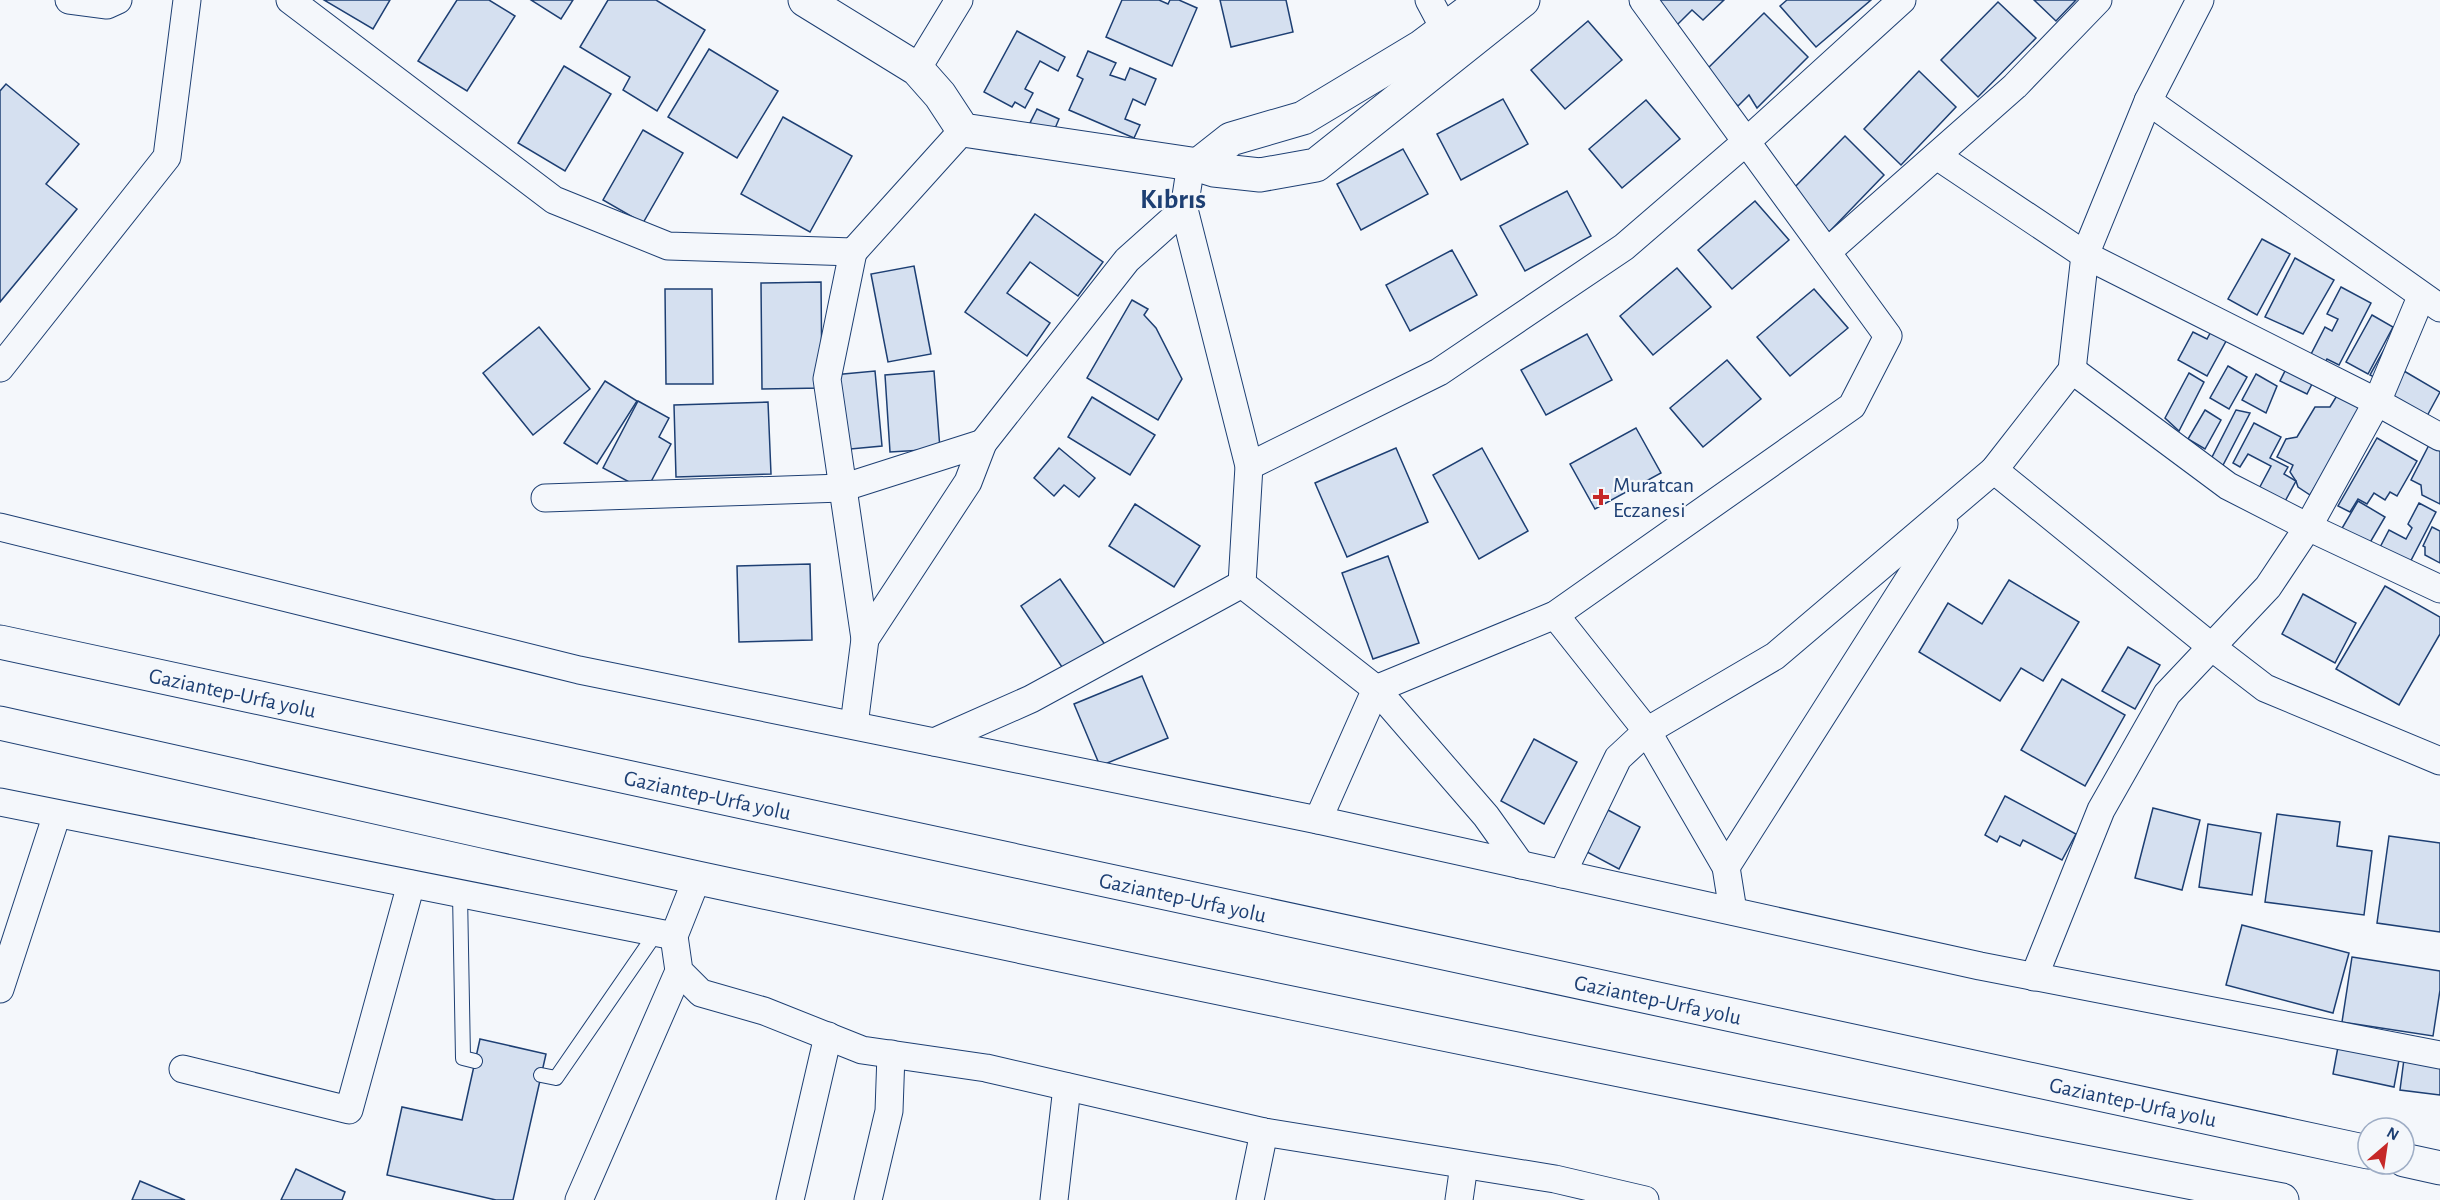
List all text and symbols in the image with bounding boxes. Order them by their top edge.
district label: Kıbrıs [1140,186,1206,214]
place label: Muratcan Eczanesi [1613,474,1694,521]
marker: Muratcan Eczanesi [1594,490,1608,504]
street label: Gaziantep-Urfa yolu [147,664,318,722]
street label: Gaziantep-Urfa yolu [622,767,793,824]
street label: Gaziantep-Urfa yolu [1097,869,1268,926]
street label: Gaziantep-Urfa yolu [1572,971,1743,1029]
street label: Gaziantep-Urfa yolu [2047,1074,2218,1131]
north arrow [2356,1116,2416,1176]
text: N [2384,1124,2402,1143]

